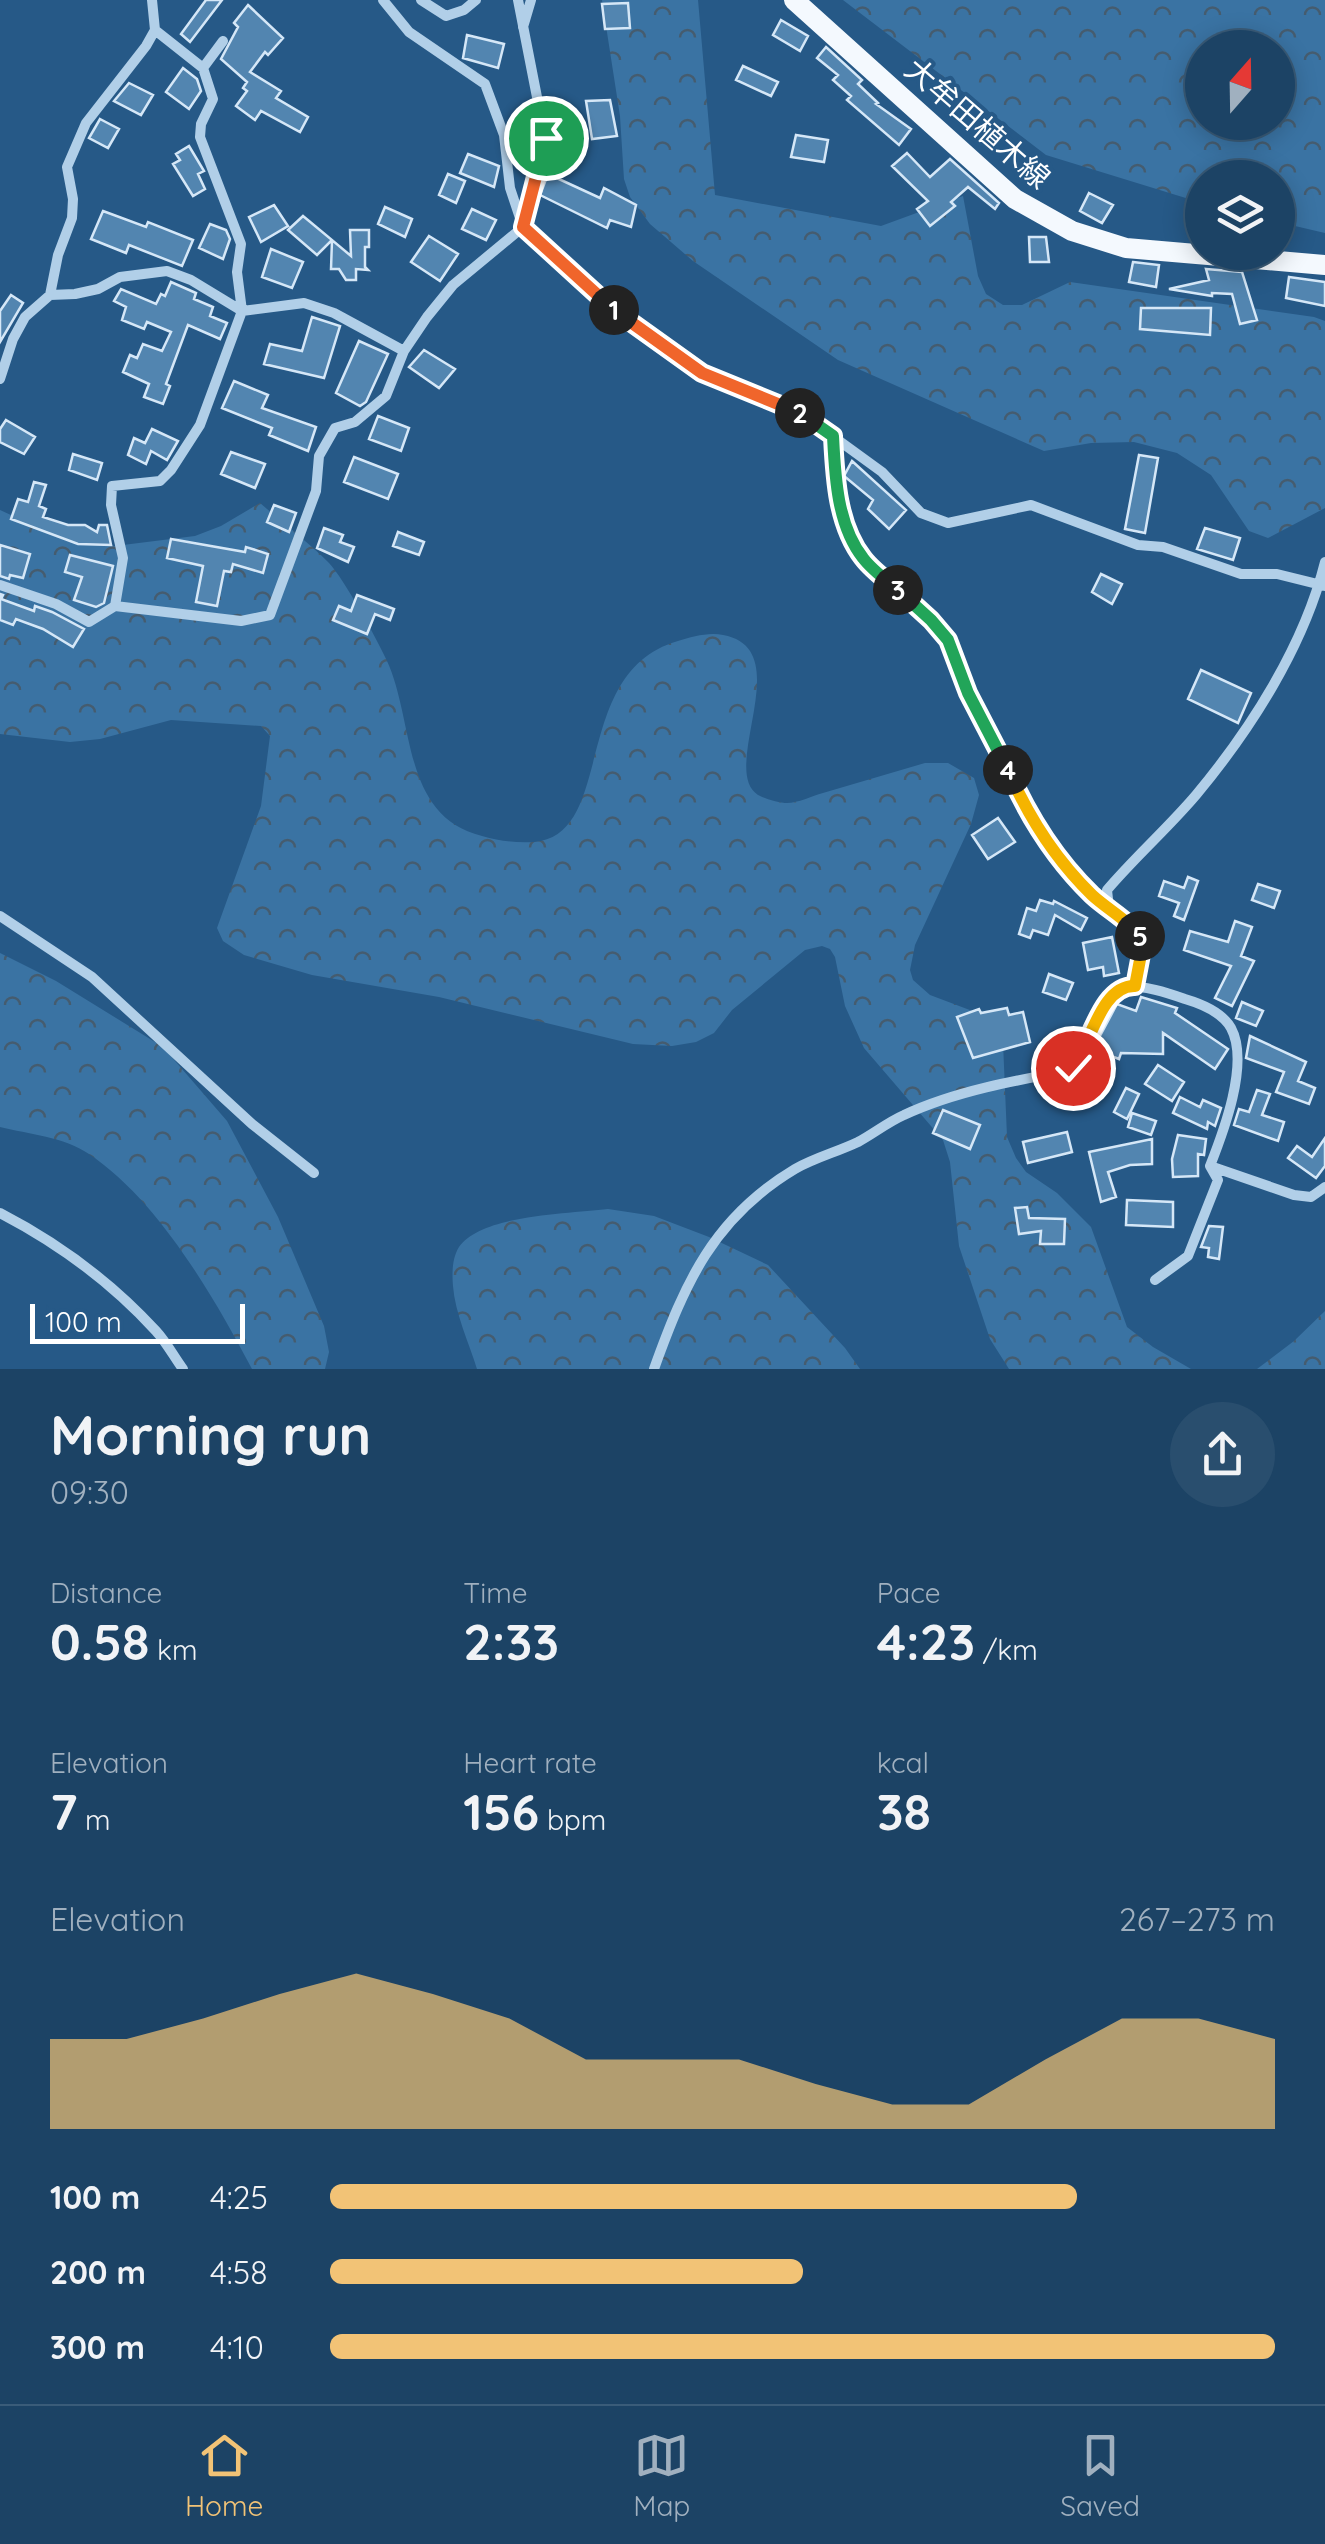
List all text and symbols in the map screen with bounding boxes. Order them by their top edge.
north arrow [1185,30,1295,140]
map controls [1185,30,1295,270]
street label: 大牟田植木線 [898,50,1058,196]
pin [504,96,589,181]
icon: arrive [519,111,574,166]
button: layers [1185,160,1295,270]
pin: 1 [589,285,639,335]
text: 1 [609,292,619,327]
pin: 2 [775,388,825,438]
text: 2 [792,395,808,430]
pin: 3 [873,565,923,615]
text: 3 [890,572,906,607]
pin: 4 [983,745,1033,795]
text: 4 [1000,752,1016,787]
pin: 5 [1115,911,1165,961]
text: 5 [1132,918,1148,953]
pin [1031,1026,1116,1111]
icon: check [1046,1041,1101,1096]
scale bar [30,1299,245,1344]
text: 100 m [45,1304,122,1339]
text: Morning run [50,1400,371,1469]
button: share [1170,1402,1275,1507]
text: 09:30 [50,1472,129,1512]
text: Distance [50,1575,162,1610]
text: Time [463,1575,528,1610]
text: Pace [877,1575,941,1610]
text: 0.58 [50,1610,149,1673]
text: 2:33 [463,1610,559,1673]
text: 4:23 [877,1610,975,1673]
text: km [149,1632,198,1667]
text: /km [975,1632,1038,1667]
text: Elevation [50,1745,168,1780]
text: Heart rate [463,1745,597,1780]
text: kcal [877,1745,929,1780]
text: 7 [50,1780,77,1843]
text: 156 [463,1780,539,1843]
text: 38 [877,1780,931,1843]
text: m [77,1802,111,1837]
text: bpm [539,1802,606,1837]
text: Elevation [50,1899,185,1939]
text: 267–273 m [1119,1899,1275,1939]
text: 100 m [50,2177,140,2217]
text: 4:25 [210,2177,268,2217]
text: 200 m [50,2252,146,2292]
text: 4:58 [210,2252,268,2292]
text: 300 m [50,2327,145,2367]
text: 4:10 [210,2327,264,2367]
tab: Home [185,2428,263,2523]
tab: Map [633,2428,690,2523]
tab: Saved [1060,2428,1140,2523]

